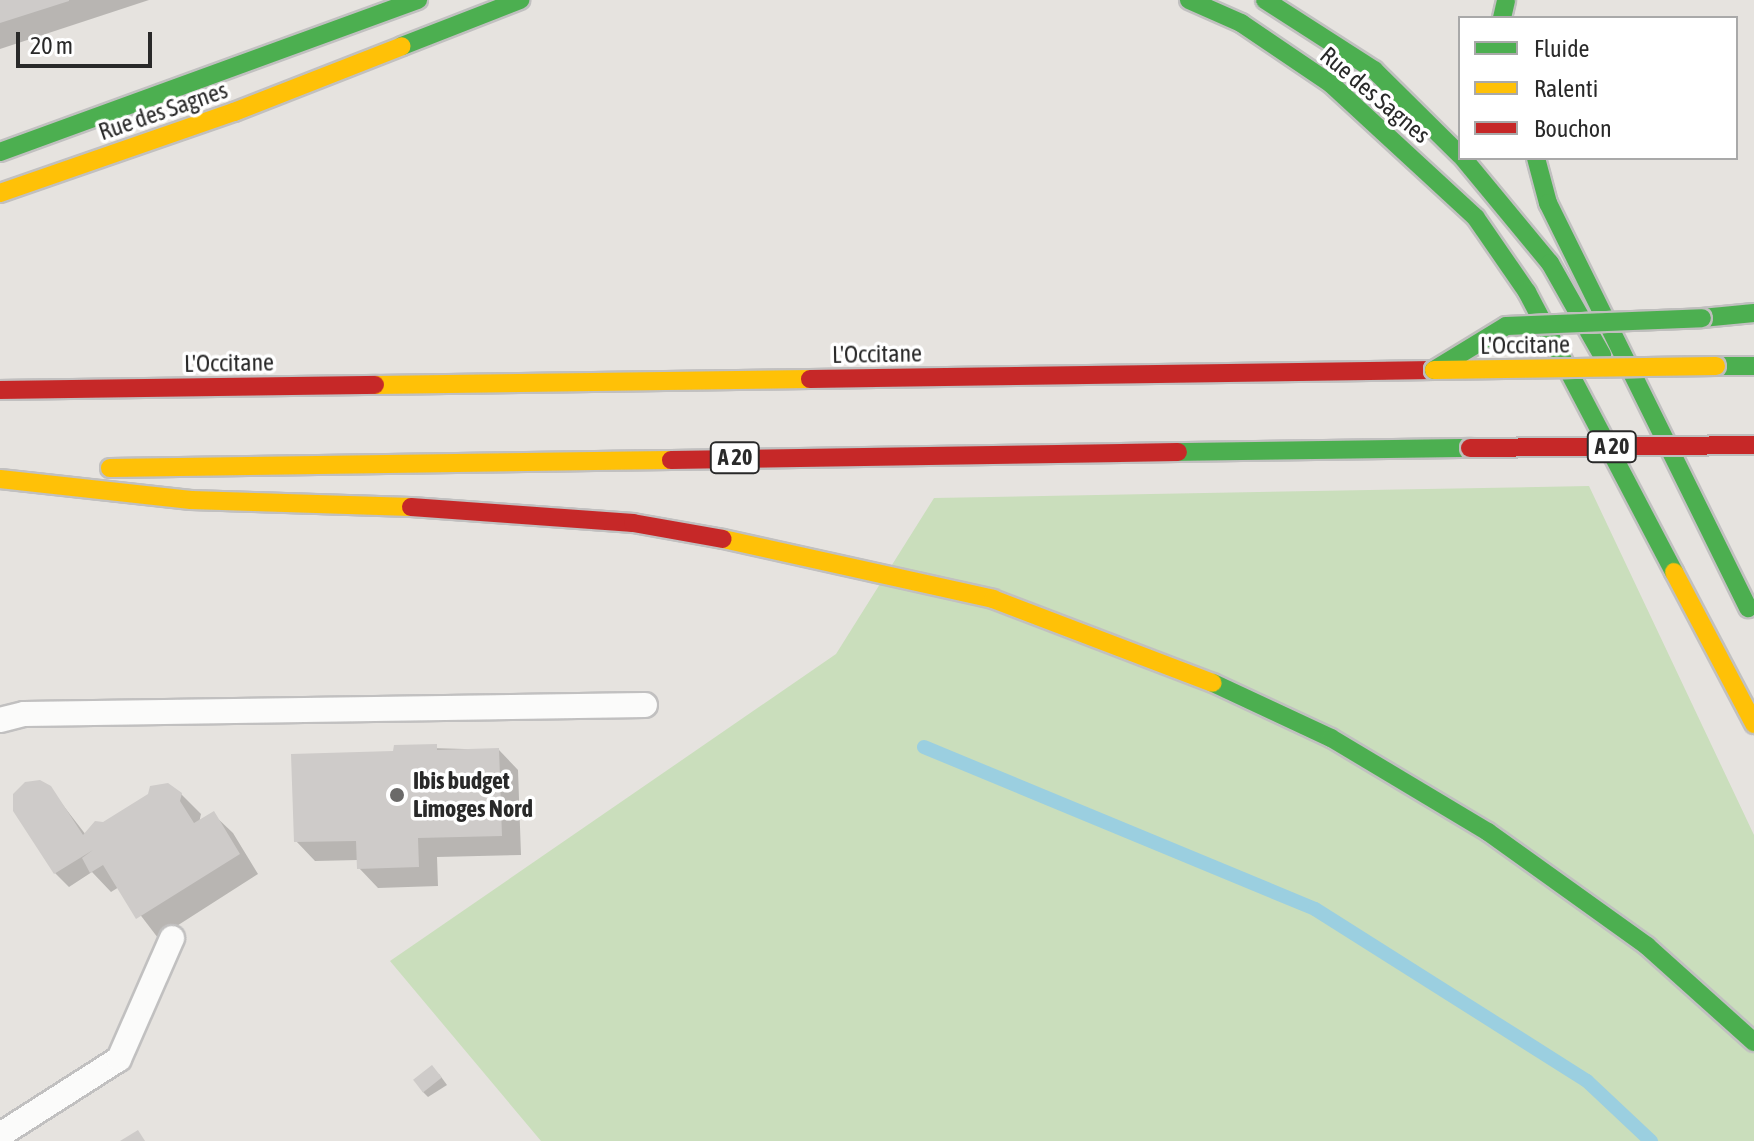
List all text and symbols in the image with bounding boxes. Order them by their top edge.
scale bar [20,16,156,66]
legend [1458,16,1738,160]
text: 20 m [30,32,73,59]
text: Fluide [1534,35,1589,62]
street label: Rue des Sagnes [1314,41,1436,149]
text: Ralenti [1534,75,1598,102]
street label: Rue des Sagnes [95,76,231,146]
text: Bouchon [1534,115,1612,142]
street label: L'Occitane [1480,330,1570,360]
street label: L'Occitane [832,339,922,369]
street label: L'Occitane [184,348,274,378]
road number: A 20 [1586,429,1638,465]
road number: A 20 [709,440,761,476]
place label: Ibis budget Limoges Nord [413,767,533,823]
marker: Ibis budget Limoges Nord [388,786,406,804]

